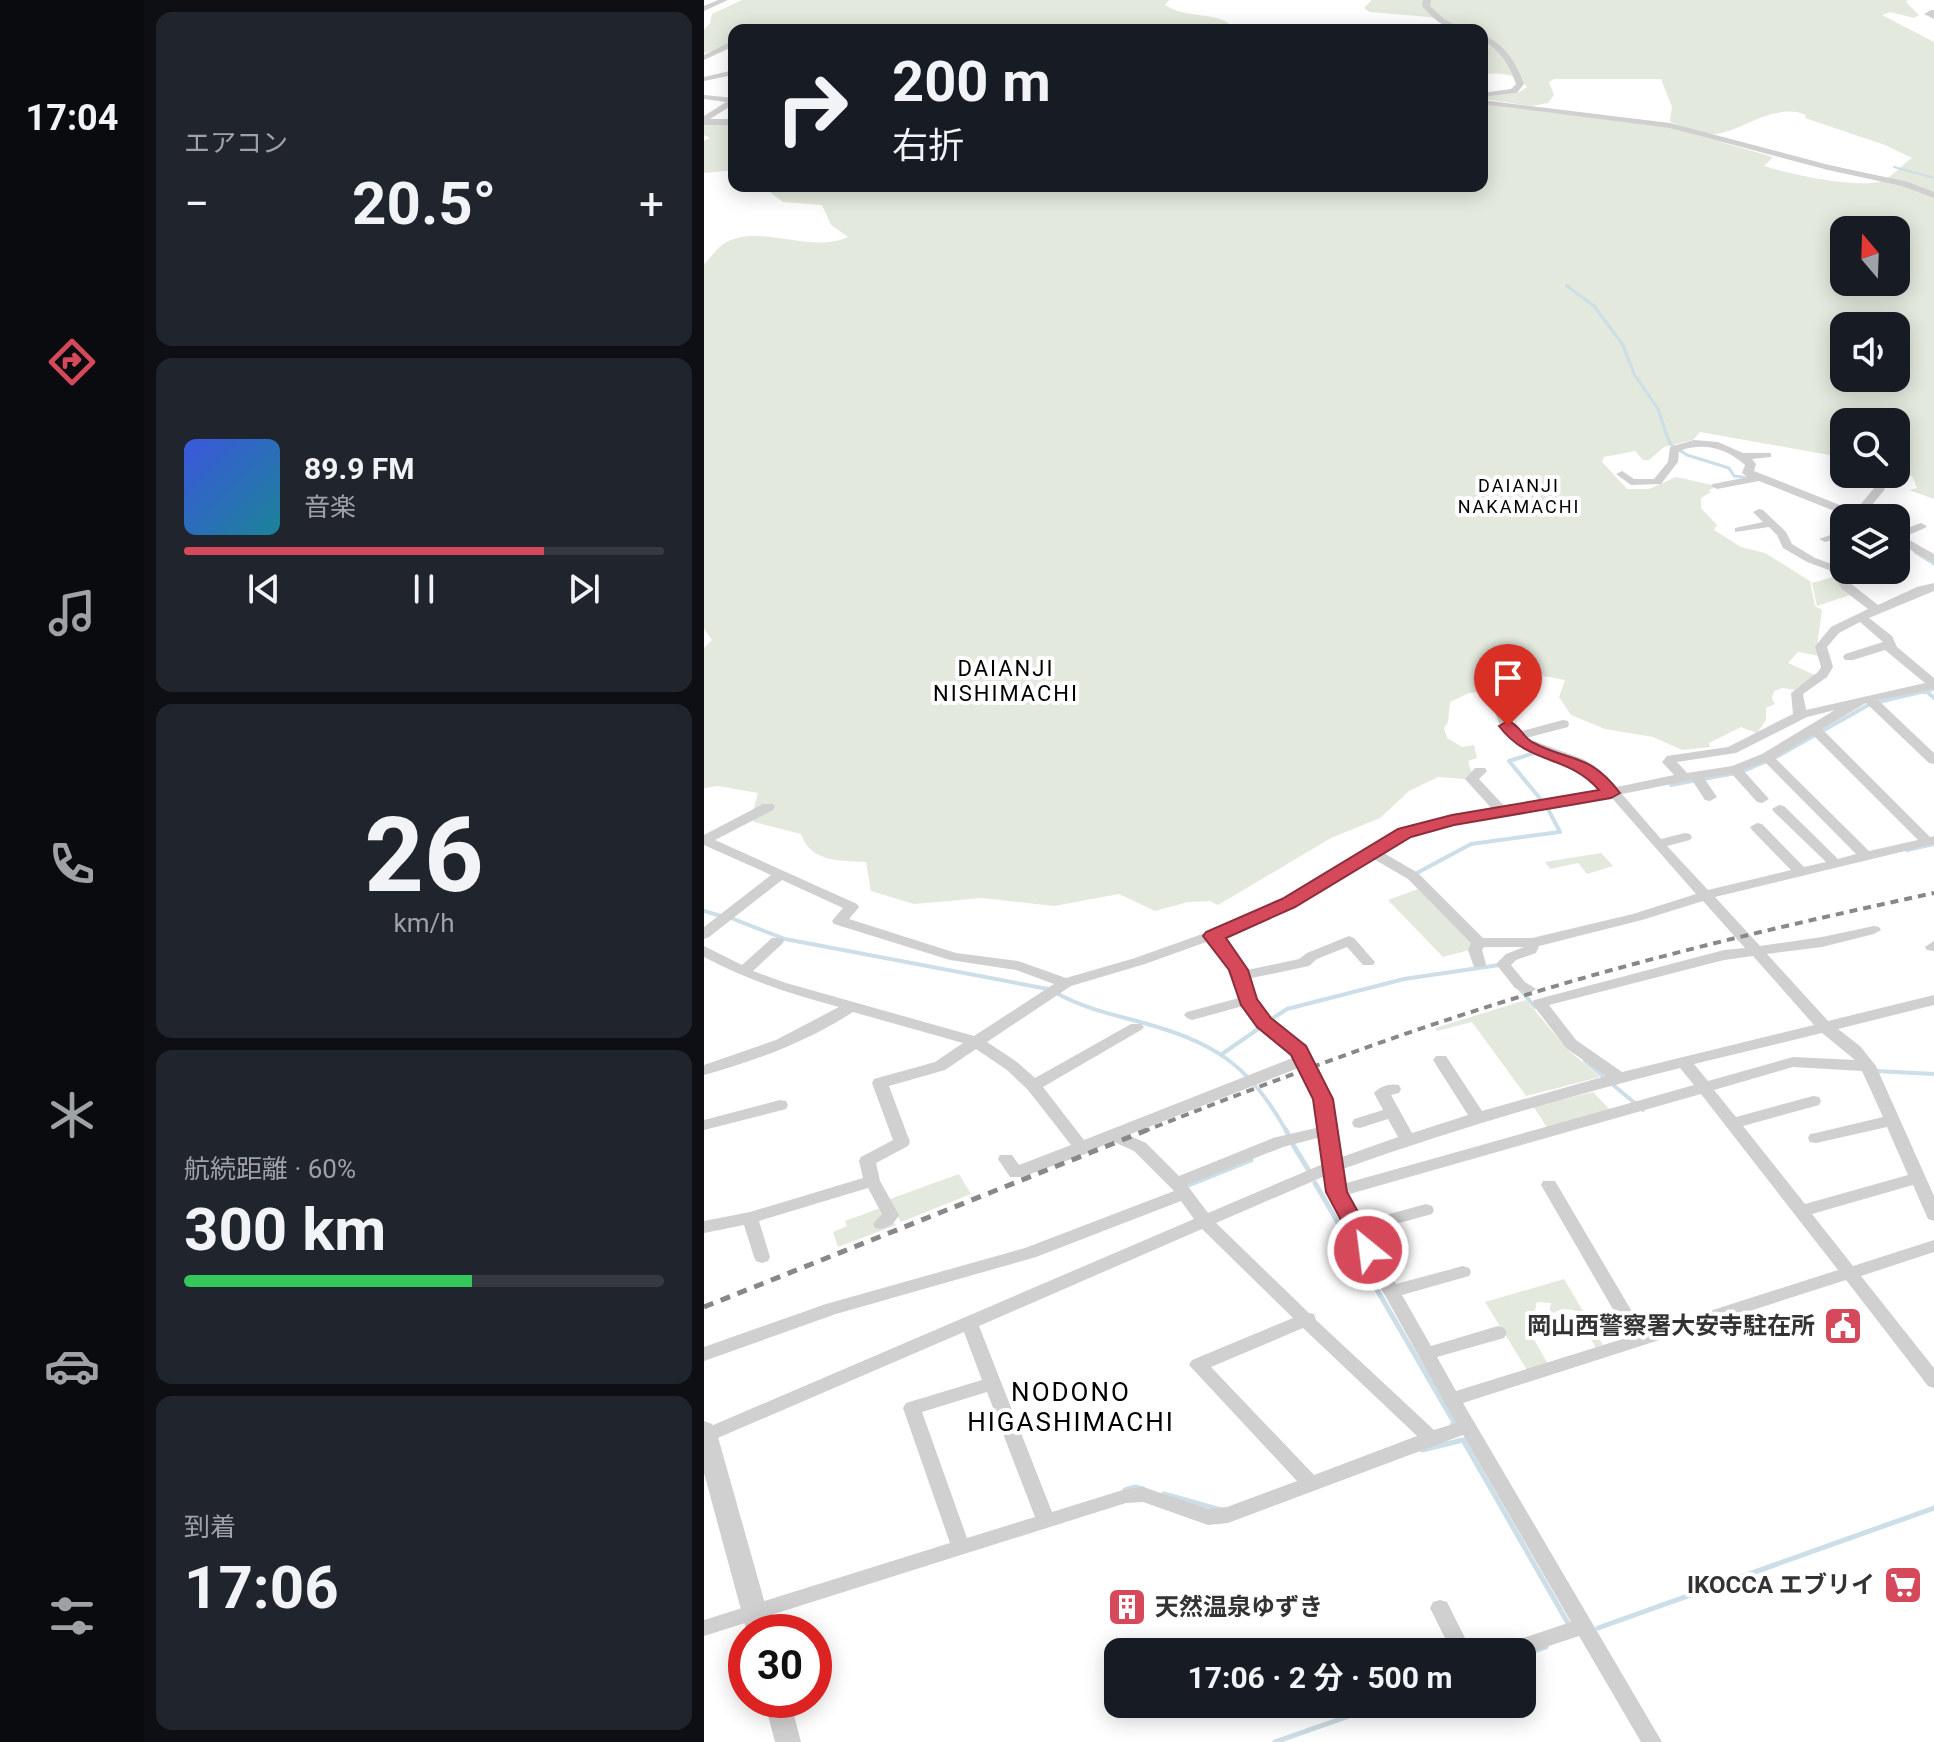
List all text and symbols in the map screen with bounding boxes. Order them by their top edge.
text: 200 m [892,49,1051,115]
icon: right [760,56,864,160]
text: 17:04 [26,97,118,139]
text: 右折 [892,125,964,167]
text: エアコン [184,128,288,158]
text: 20.5° [352,168,496,239]
text: − [184,178,209,230]
text: + [639,178,664,230]
north arrow [1830,216,1910,296]
map controls [1830,216,1910,584]
button: sound [1830,312,1910,392]
icon: directions [44,334,100,390]
button: search [1830,408,1910,488]
text: 89.9 FM [304,451,415,486]
district label: DAIANJI NAKAMACHI [1458,475,1580,517]
text: 音楽 [304,492,356,522]
button: layers [1830,504,1910,584]
icon: previous [242,567,286,611]
icon: pause [402,567,446,611]
icon: next [562,567,606,611]
icon: music [44,585,100,641]
pin [1474,644,1542,726]
district label: DAIANJI NISHIMACHI [933,656,1079,706]
icon: arrive [1486,656,1530,700]
text: 26 [364,795,484,916]
icon: phone [44,836,100,892]
text: km/h [393,908,455,938]
icon: climate [44,1087,100,1143]
text: 航続距離 · 60% [184,1154,356,1184]
text: 300 km [184,1194,386,1265]
position arrow [1326,1208,1410,1292]
public building icon: 岡山西警察署大安寺駐在所 [1822,1305,1864,1347]
place label: 岡山西警察署大安寺駐在所 [1527,1312,1815,1340]
icon: car [44,1338,100,1394]
district label: NODONO HIGASHIMACHI [967,1377,1175,1437]
text: 到着 [184,1512,236,1542]
text: 17:06 [184,1552,339,1623]
supermarket icon: IKOCCA エブリイ [1882,1564,1924,1606]
place label: IKOCCA エブリイ [1687,1571,1875,1599]
building icon: 天然温泉ゆずき [1106,1586,1148,1628]
icon: filters [44,1588,100,1644]
place label: 天然温泉ゆずき [1155,1593,1323,1621]
speed limit sign: 30 [728,1614,832,1718]
text: 17:06 · 2 分 · 500 m [1188,1660,1452,1695]

